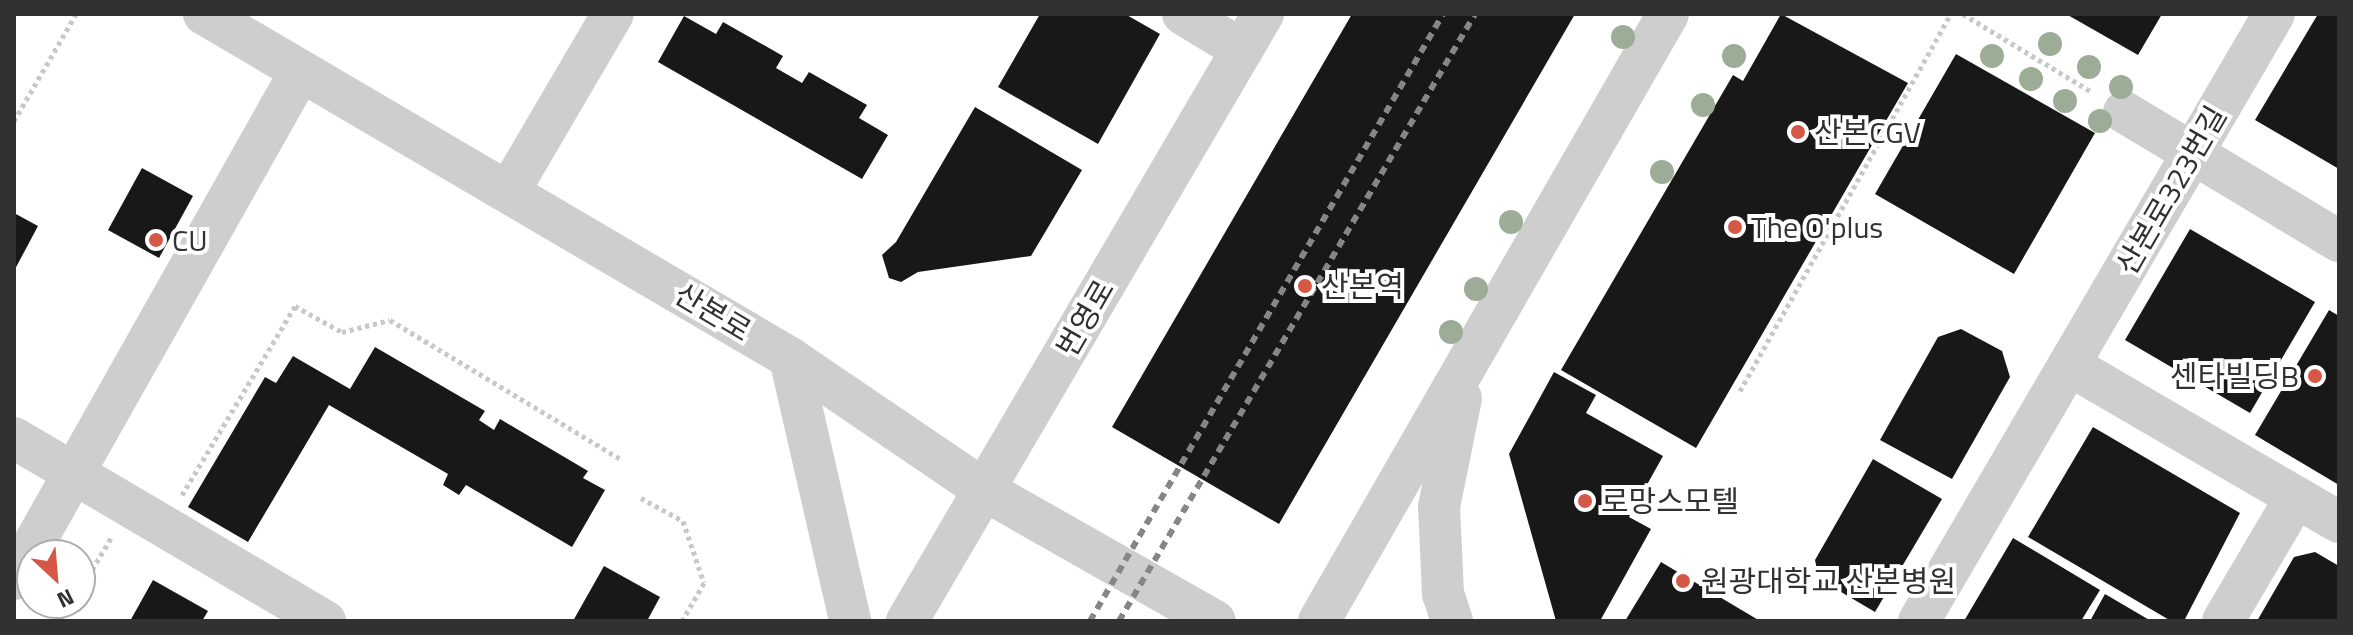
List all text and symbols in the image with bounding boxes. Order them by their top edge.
street label: 산본로323번길 [2108,99,2234,281]
place label: 산본CGV [1814,114,1921,150]
marker: 산본CGV [1789,123,1807,141]
place label: The O'plus [1751,209,1883,245]
marker: The O'plus [1726,218,1744,236]
place label: CU [172,222,208,258]
marker: CU [147,231,165,249]
place label: 산본역 [1321,268,1404,304]
street label: 번영로 [1049,273,1121,363]
street label: 산본로 [668,275,758,349]
marker: 산본역 [1296,277,1314,295]
place label: 센타빌딩B [2170,358,2299,394]
marker: 센타빌딩B [2306,367,2324,385]
place label: 로망스모텔 [1601,483,1739,519]
marker: 로망스모텔 [1576,492,1594,510]
north arrow [16,539,96,619]
place label: 원광대학교 산본병원 [1701,563,1956,599]
marker: 원광대학교 산본병원 [1672,570,1694,592]
text: N [51,580,80,617]

